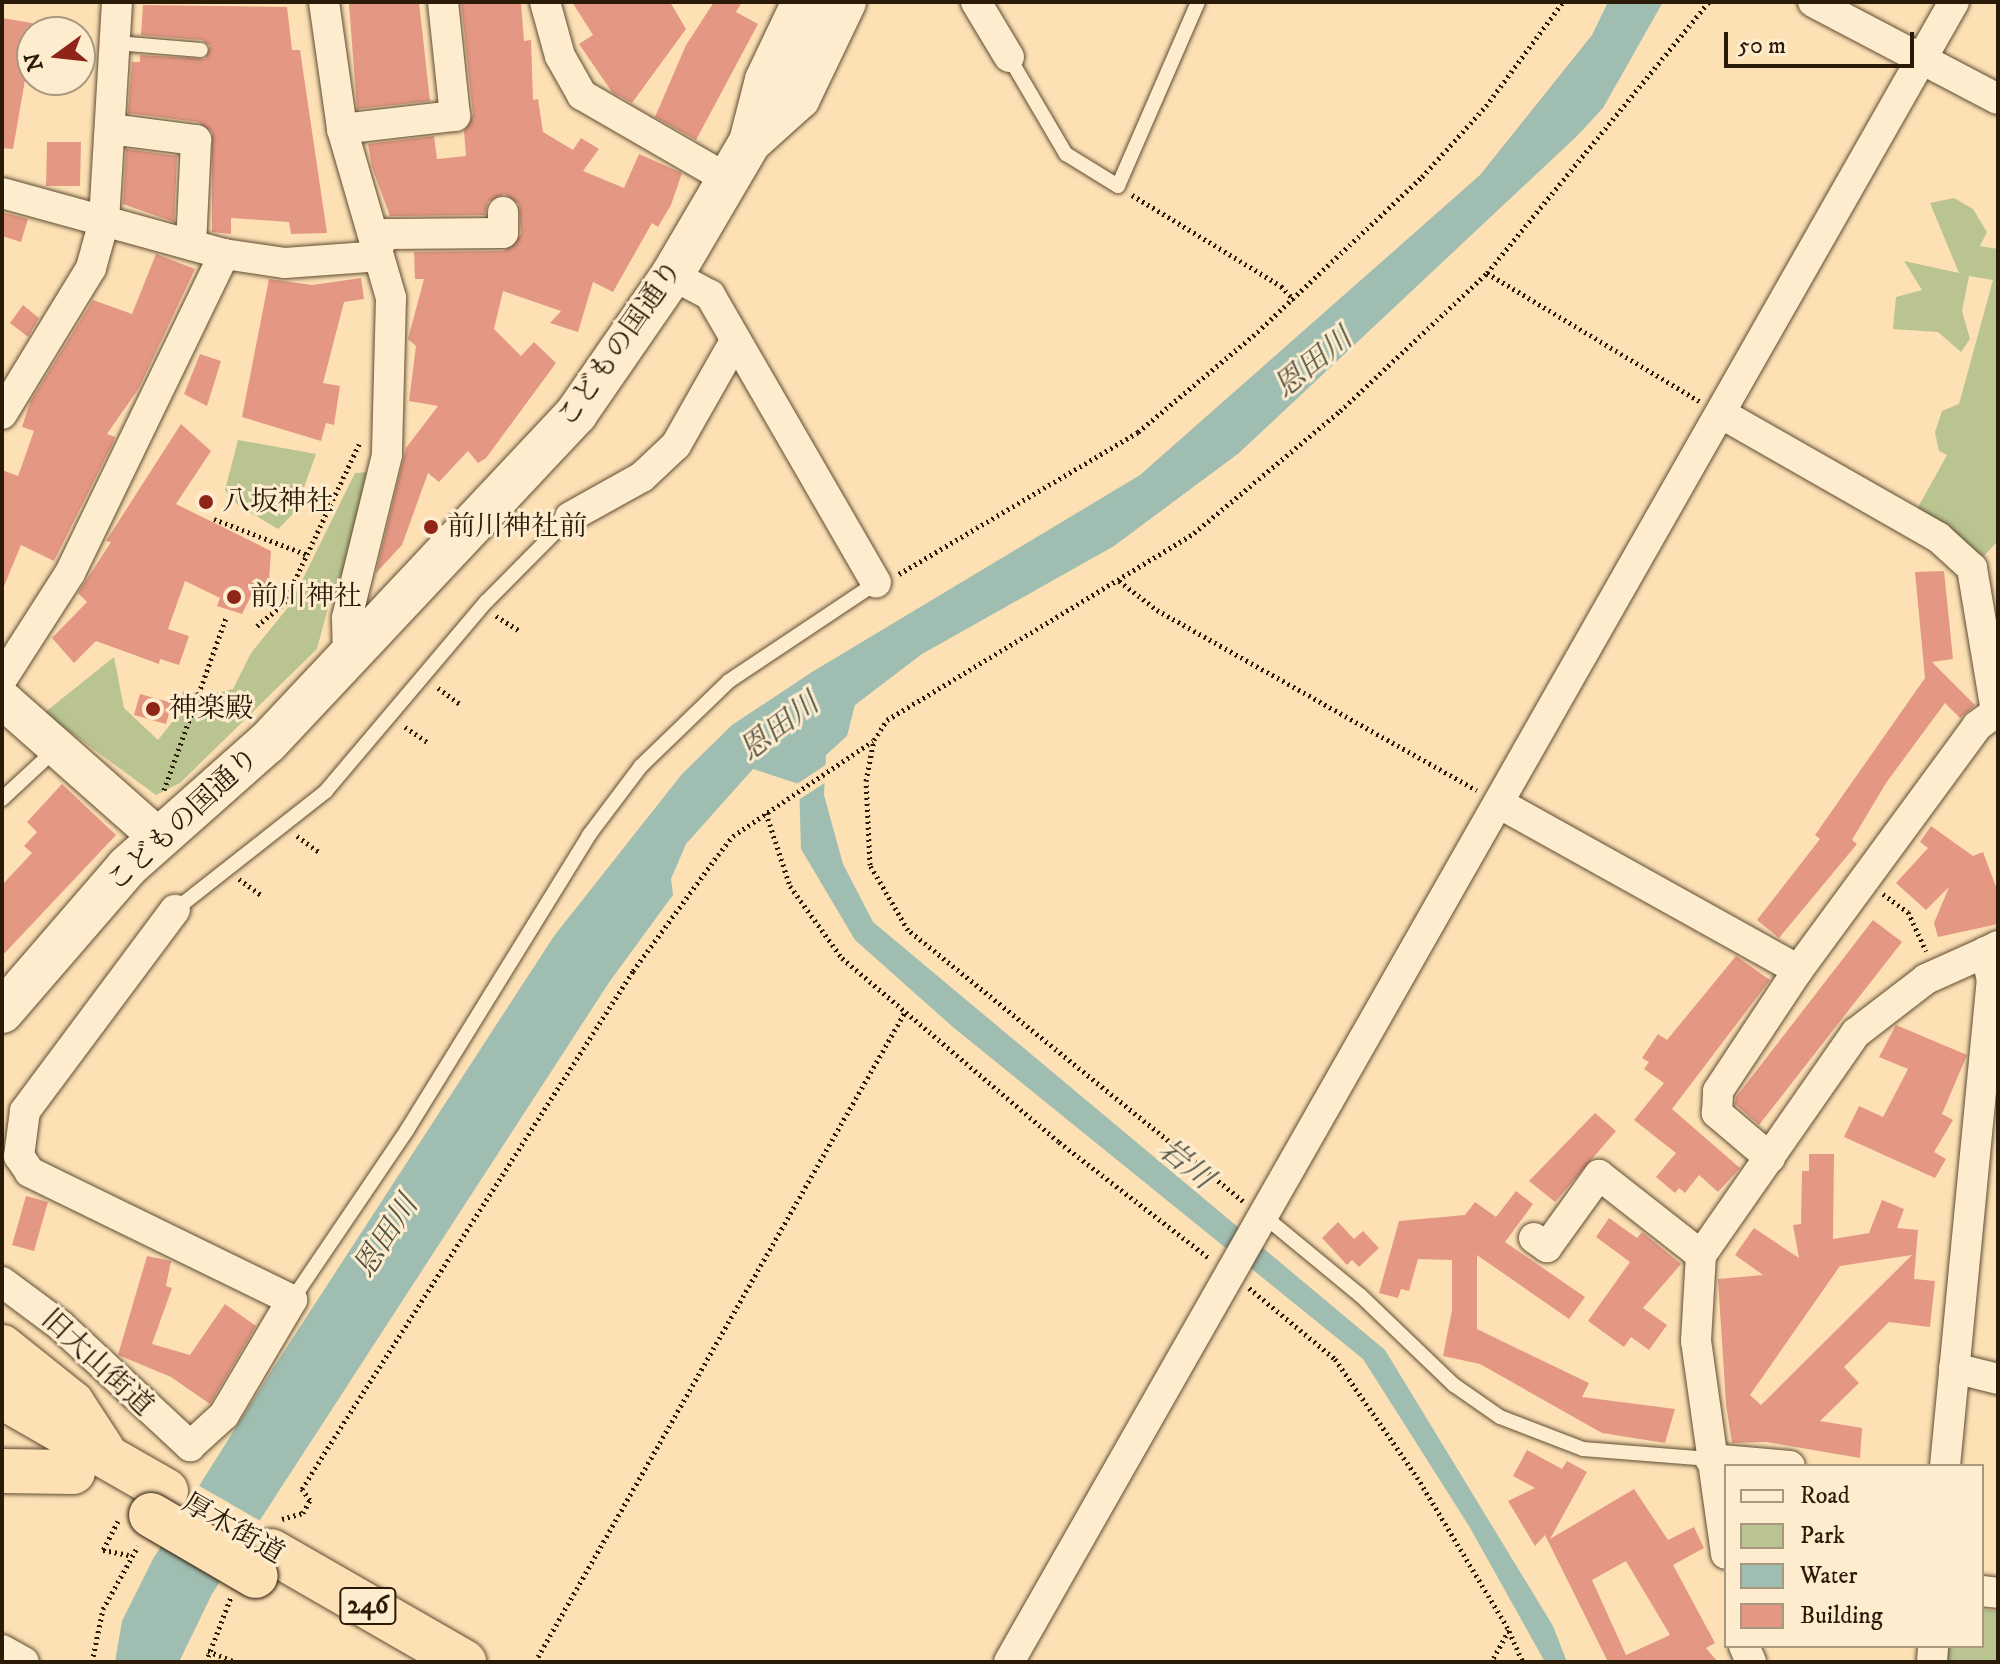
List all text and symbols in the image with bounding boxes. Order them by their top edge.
north arrow [16,16,96,96]
scale bar [1728,16,1918,66]
text: 50 m [1738,31,1786,61]
text: N [19,50,50,74]
street label: こどもの国通り [550,254,690,434]
water label: 恩田川 [1268,322,1360,406]
place label: 八坂神社 [222,485,334,519]
marker: 八坂神社 [197,493,215,511]
place label: 前川神社前 [447,510,587,544]
marker: 前川神社前 [422,518,440,536]
place label: 前川神社 [250,580,362,614]
marker: 前川神社 [225,588,243,606]
water label: 恩田川 [733,687,827,769]
place label: 神楽殿 [169,692,253,726]
marker: 神楽殿 [144,700,162,718]
street label: こどもの国通り [100,741,266,899]
water label: 岩川 [1150,1132,1220,1198]
water label: 恩田川 [347,1189,427,1285]
street label: 旧大山街道 [34,1303,160,1423]
legend [1724,1464,1984,1648]
text: Road [1800,1481,1850,1511]
street label: 厚木街道 [176,1486,290,1572]
text: Park [1800,1521,1845,1551]
text: Water [1800,1561,1857,1591]
road number: 246 [338,1584,398,1628]
text: Building [1800,1601,1883,1631]

